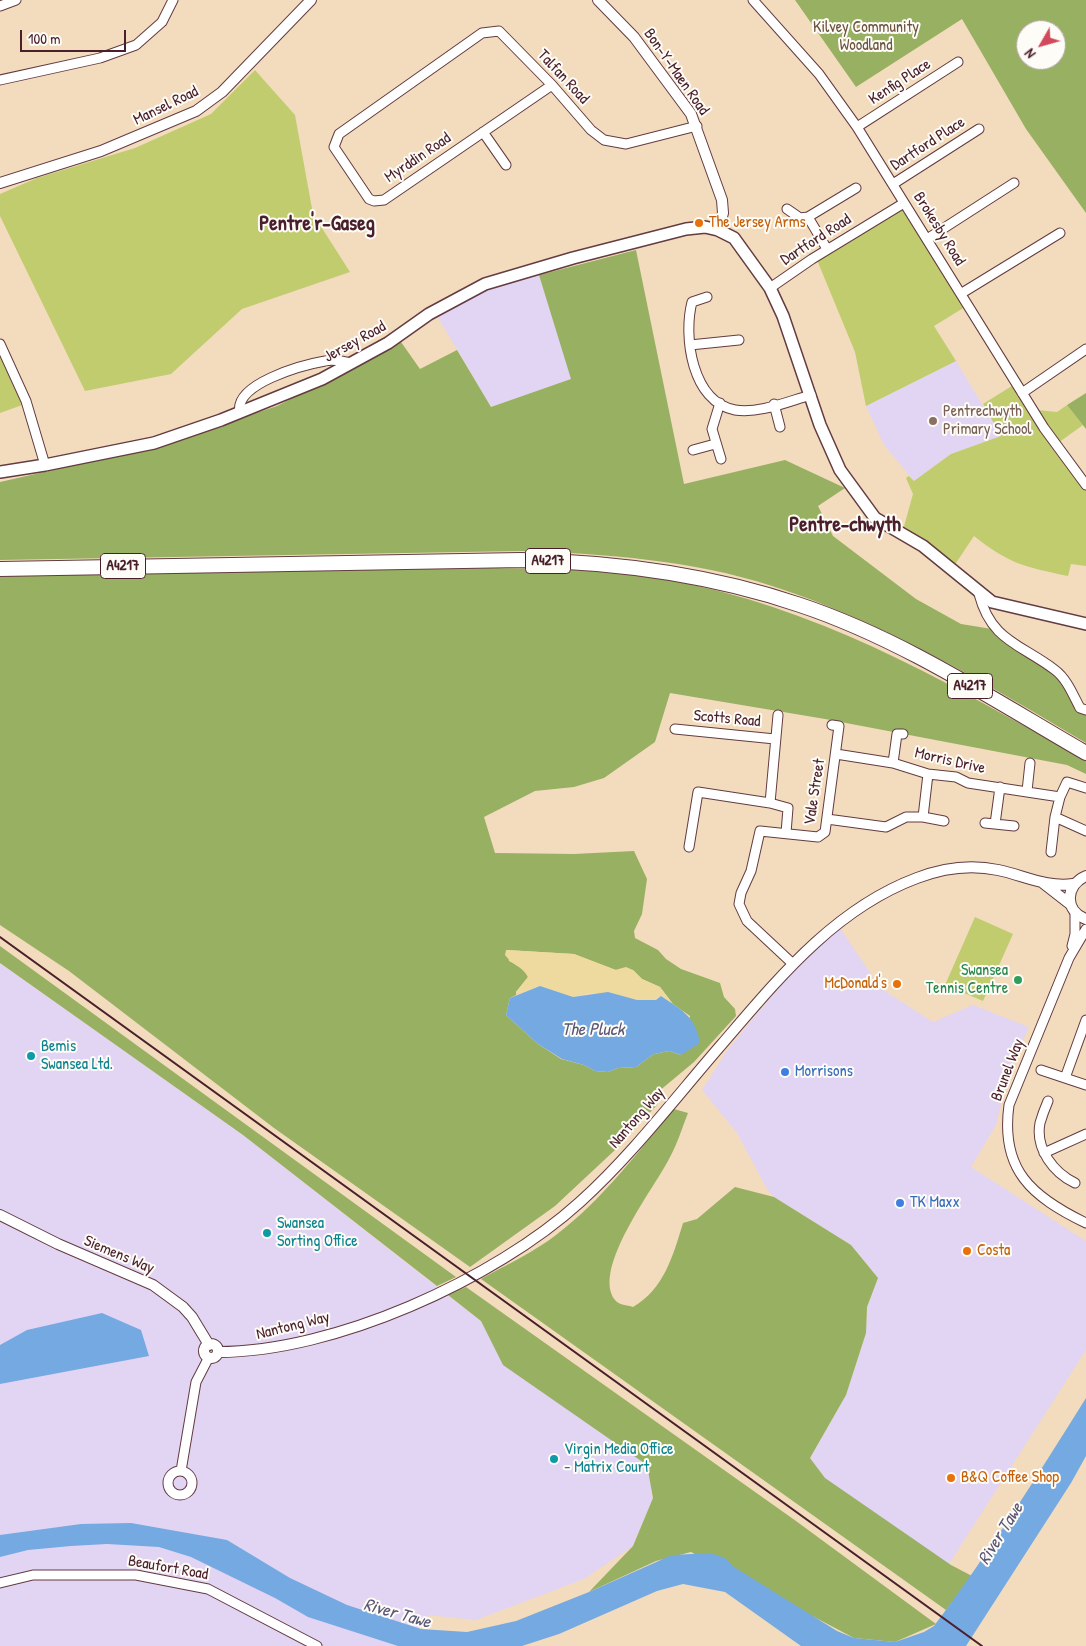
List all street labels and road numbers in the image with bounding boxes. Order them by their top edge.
street label: Bon-Y-Maen Road [639,25,713,119]
street label: Talfan Road [533,46,593,108]
street label: Kenfig Place [865,55,935,109]
street label: Mansel Road [130,82,202,130]
street label: Dartford Place [887,113,969,175]
street label: Myrddin Road [381,129,455,187]
street label: Brokesby Road [909,189,969,269]
street label: Dartford Road [777,210,855,270]
street label: Jersey Road [321,317,389,367]
road number: A4217 [526,548,570,574]
road number: A4217 [100,554,146,578]
road number: A4217 [948,674,992,698]
street label: Scotts Road [693,707,761,731]
street label: Morris Drive [913,744,987,778]
street label: Vale Street [800,758,830,826]
street label: Brunel Way [987,1036,1029,1104]
street label: Nantong Way [605,1083,669,1153]
street label: Siemens Way [81,1232,157,1278]
street label: Nantong Way [254,1308,332,1344]
street label: Beaufort Road [126,1552,210,1584]

